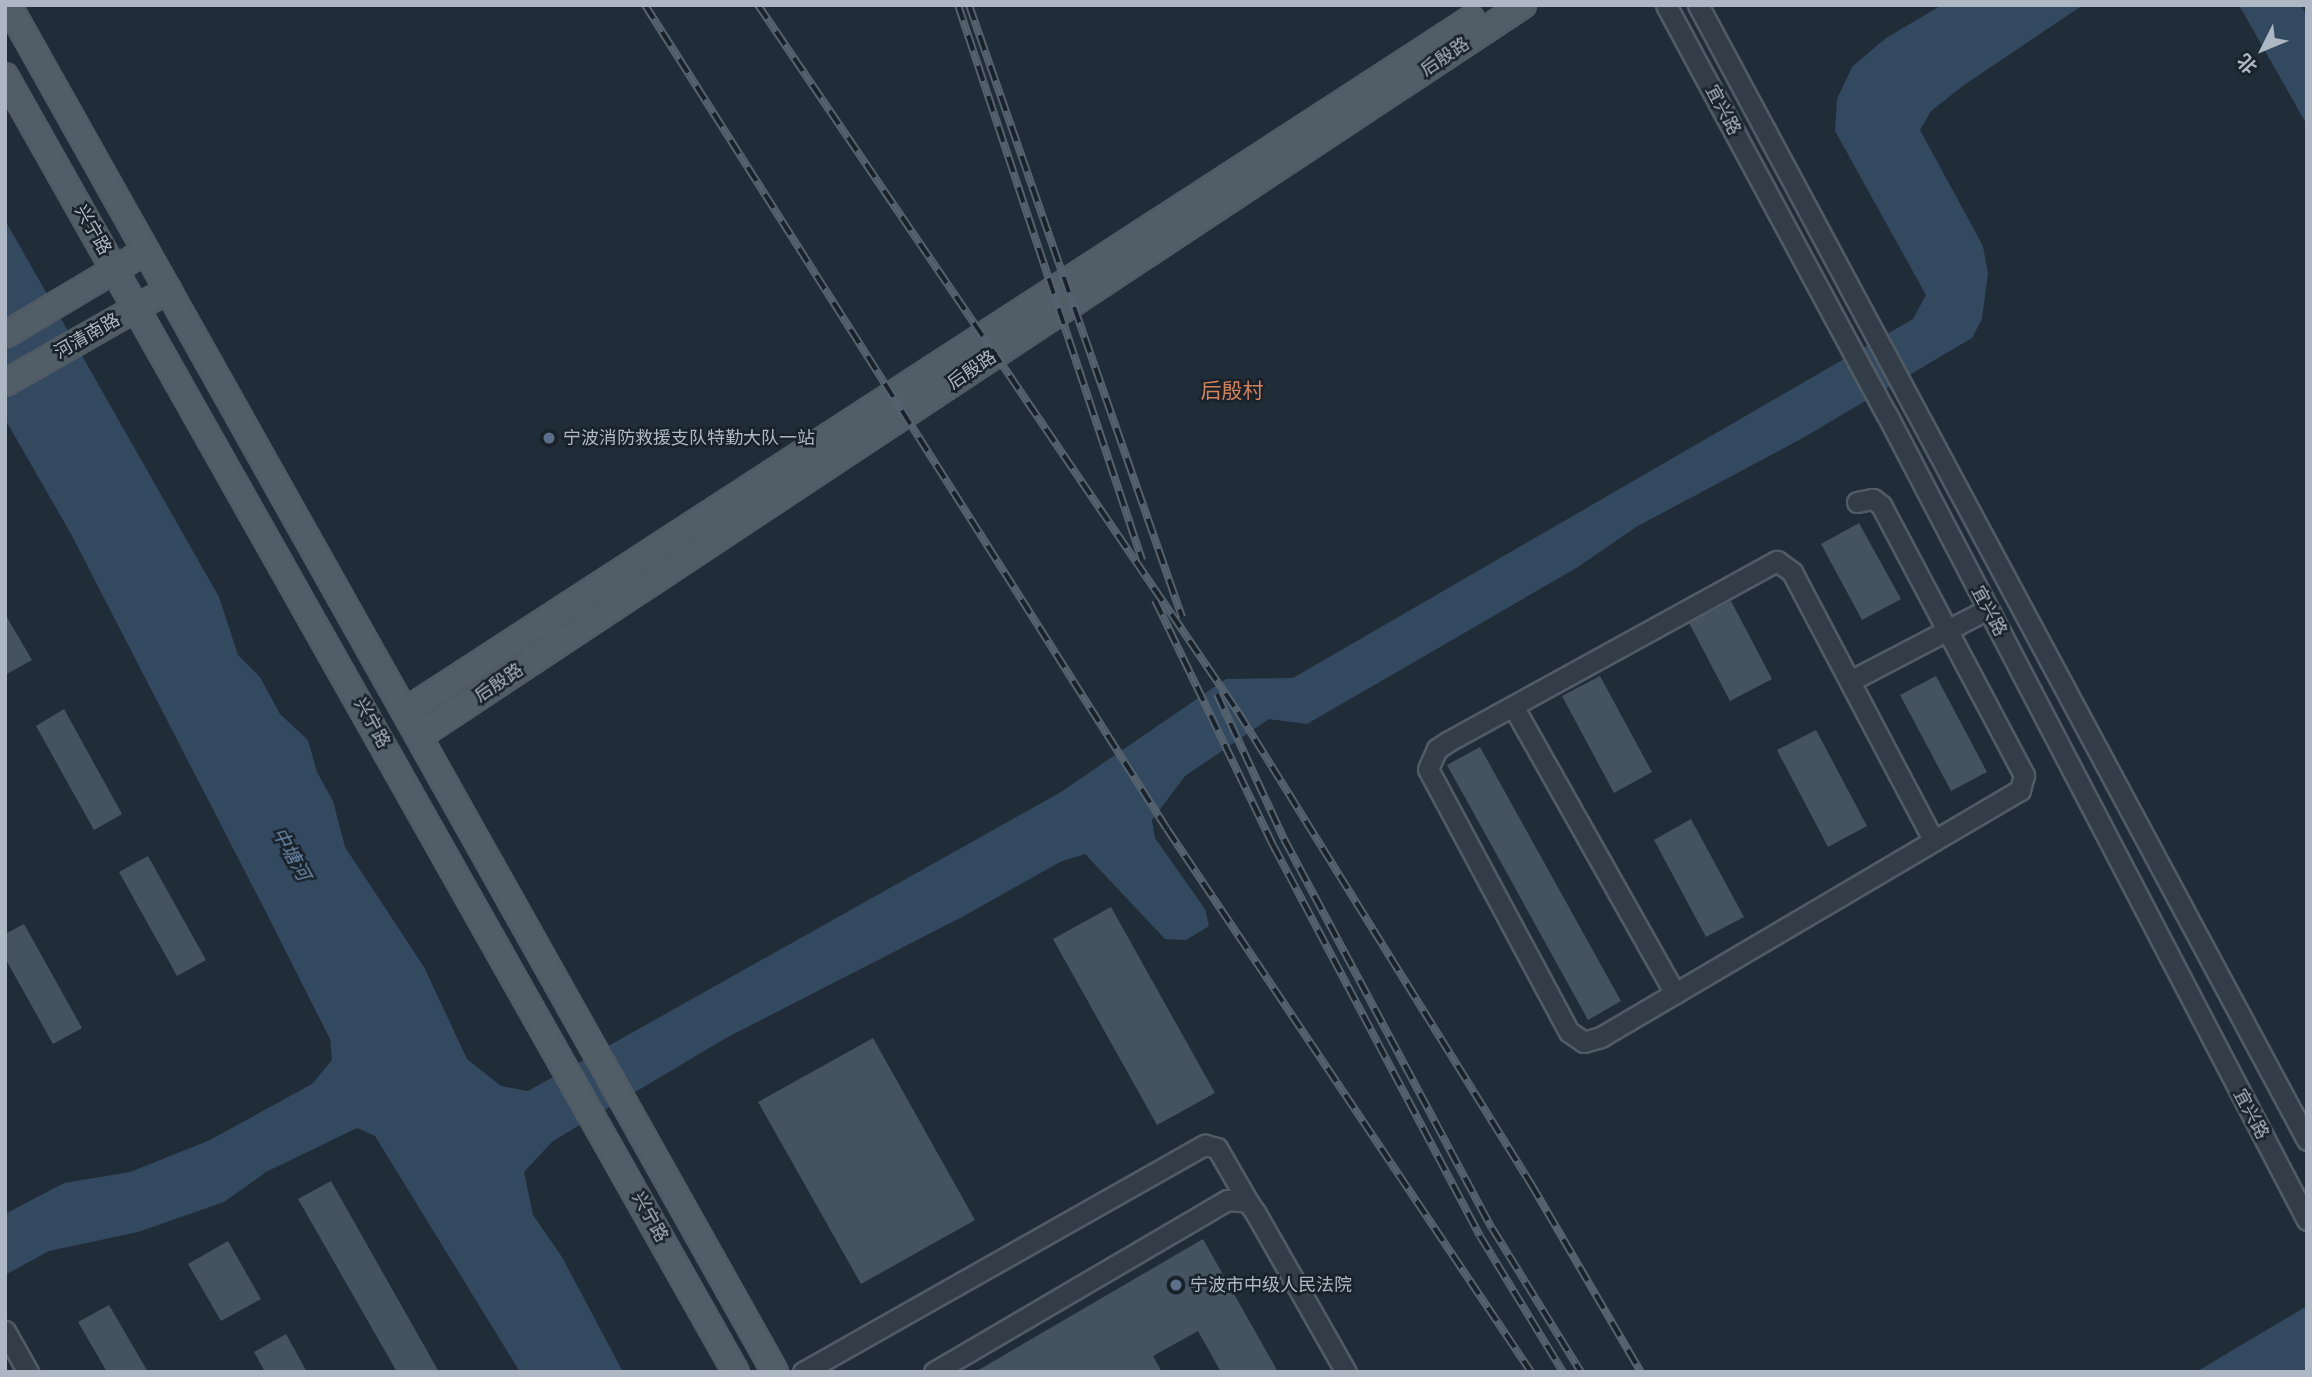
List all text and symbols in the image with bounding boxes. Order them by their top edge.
north arrow [2228,14,2298,84]
street label: 后殷路 [1417,33,1473,81]
text: 北 [2231,48,2264,80]
street label: 宜兴路 [1701,81,1745,139]
street label: 兴宁路 [70,201,116,259]
street label: 河清南路 [50,309,124,363]
street label: 后殷路 [944,346,1000,394]
district label: 后殷村 [1201,378,1263,404]
place label: 宁波消防救援支队特勤大队一站 [563,427,815,449]
marker: 宁波消防救援支队特勤大队一站 [541,430,557,446]
street label: 宜兴路 [1967,582,2011,640]
street label: 后殷路 [471,659,527,707]
street label: 兴宁路 [349,694,395,752]
water label: 中塘河 [267,824,315,884]
street label: 宜兴路 [2229,1085,2273,1143]
street label: 兴宁路 [627,1188,673,1246]
place label: 宁波市中级人民法院 [1190,1274,1352,1296]
marker: 宁波市中级人民法院 [1168,1277,1184,1293]

